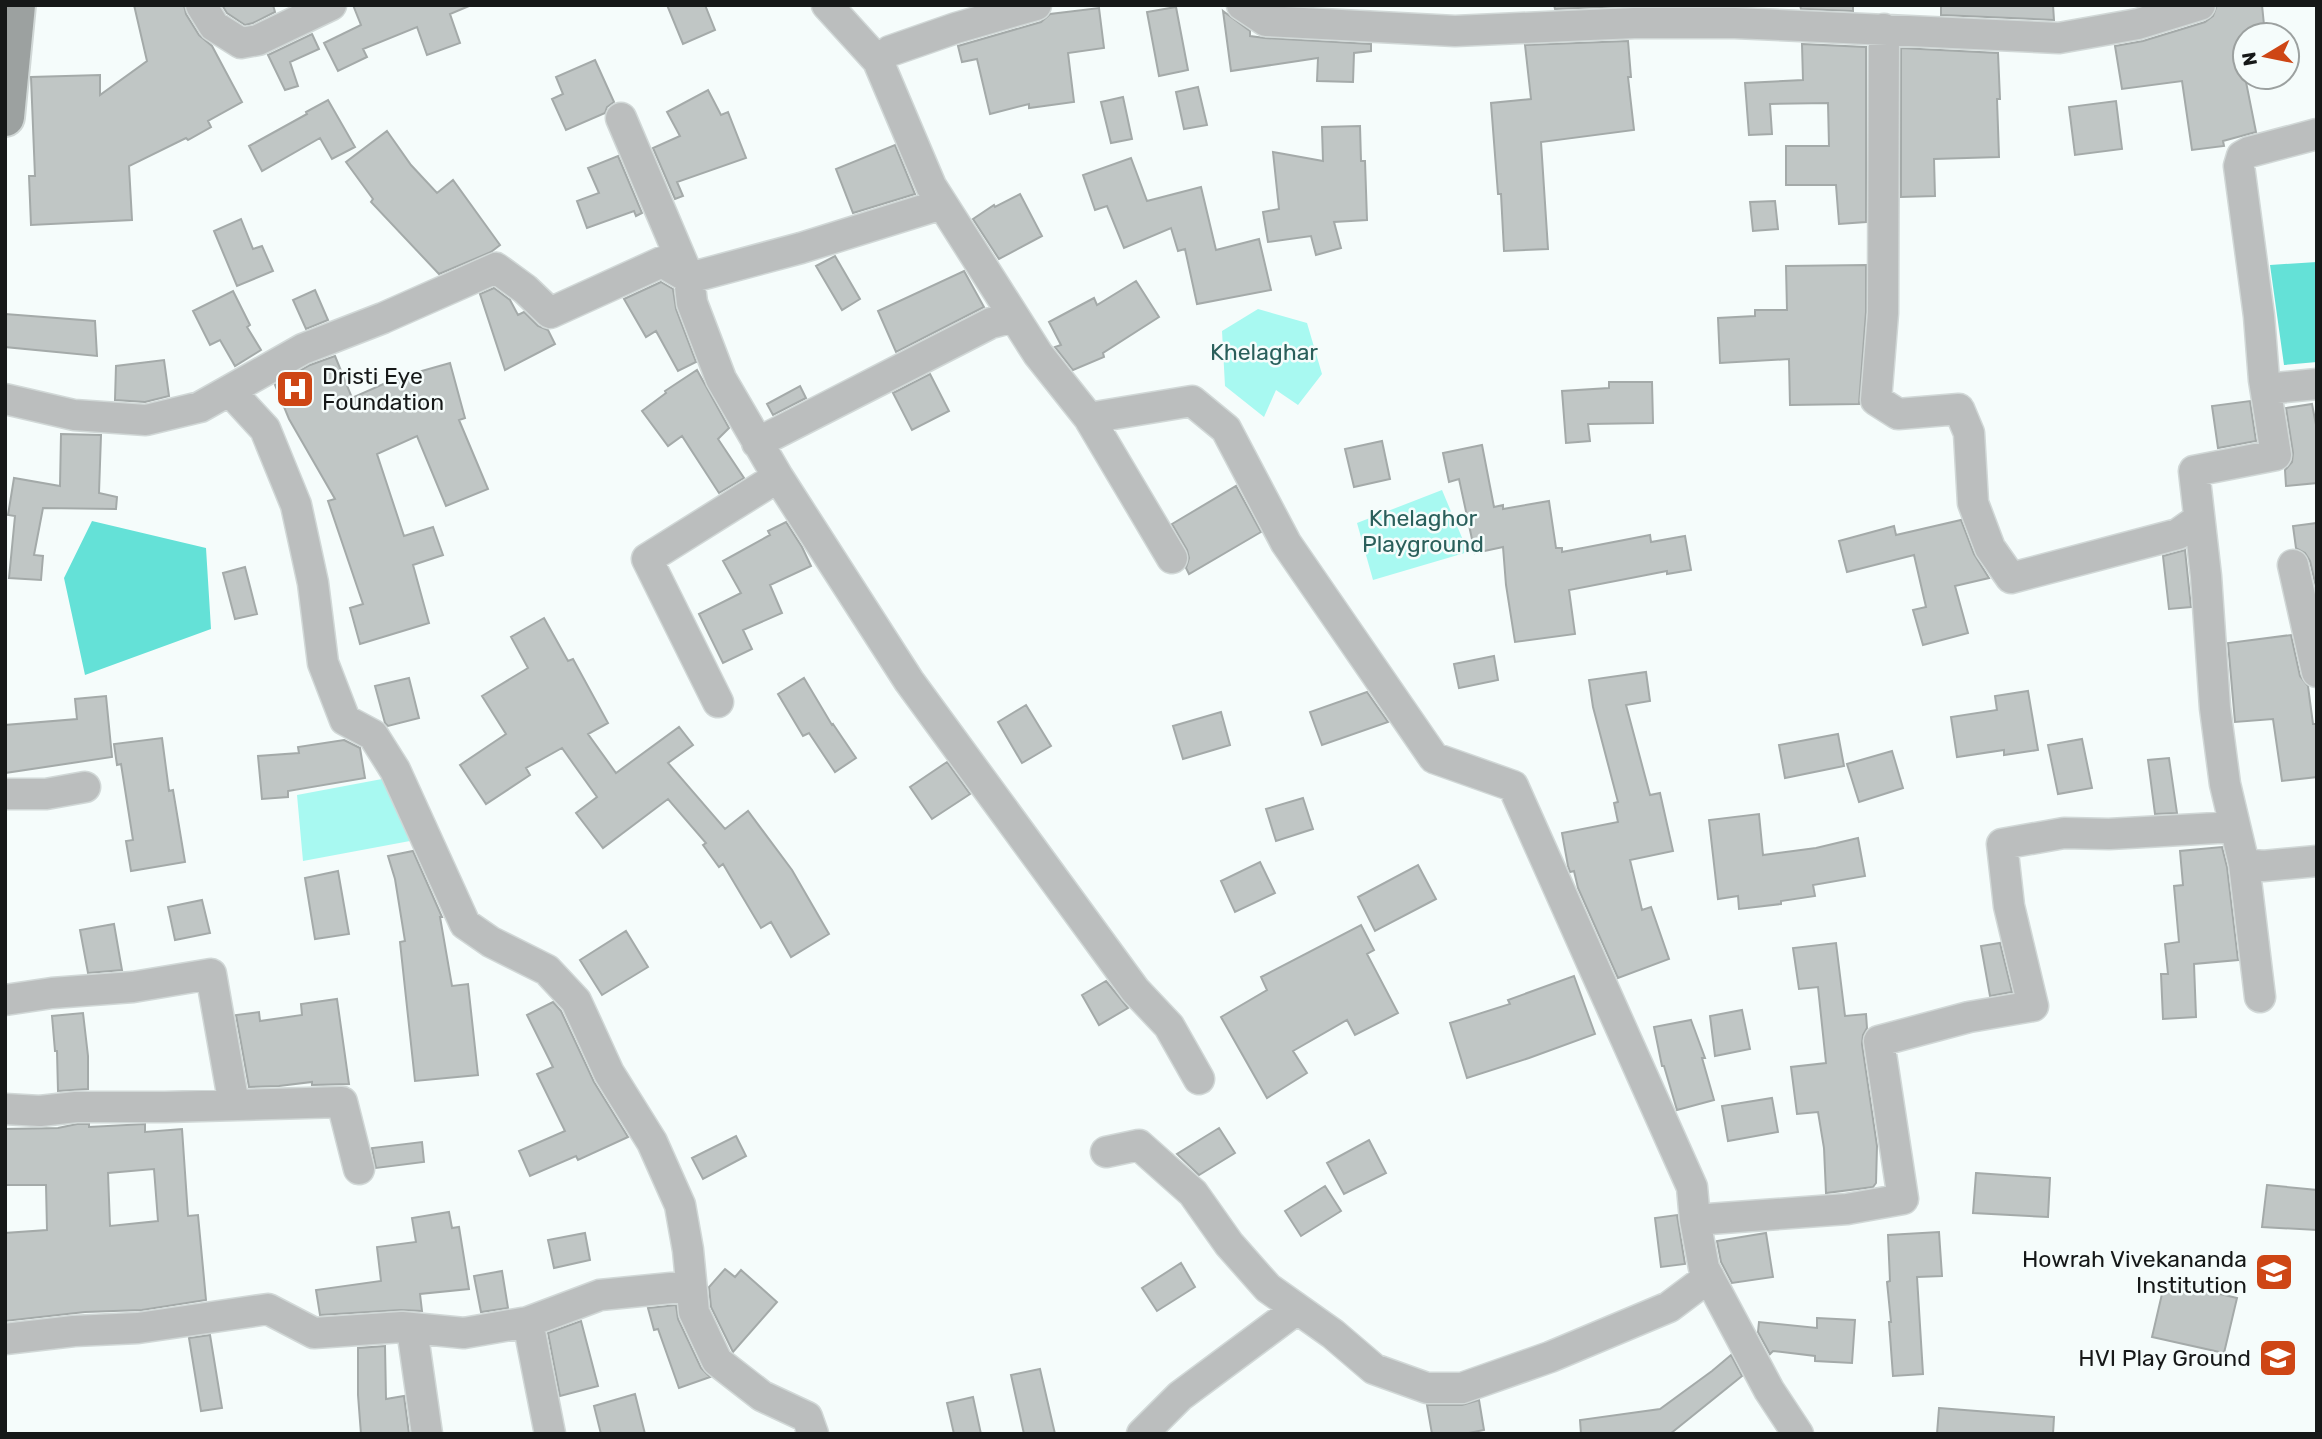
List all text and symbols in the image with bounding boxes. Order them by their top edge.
north arrow [2231,21,2301,91]
text: N [2237,50,2262,68]
park label: Khelaghar [1210,338,1318,366]
place label: Dristi Eye Foundation [322,362,444,416]
hospital icon: Dristi Eye Foundation [274,368,316,410]
park label: Khelaghor Playground [1362,504,1484,558]
place label: Howrah Vivekananda Institution [2022,1245,2247,1299]
school or university icon: Howrah Vivekananda Institution [2253,1251,2295,1293]
school or university icon: HVI Play Ground [2257,1337,2299,1379]
place label: HVI Play Ground [2078,1344,2251,1372]

